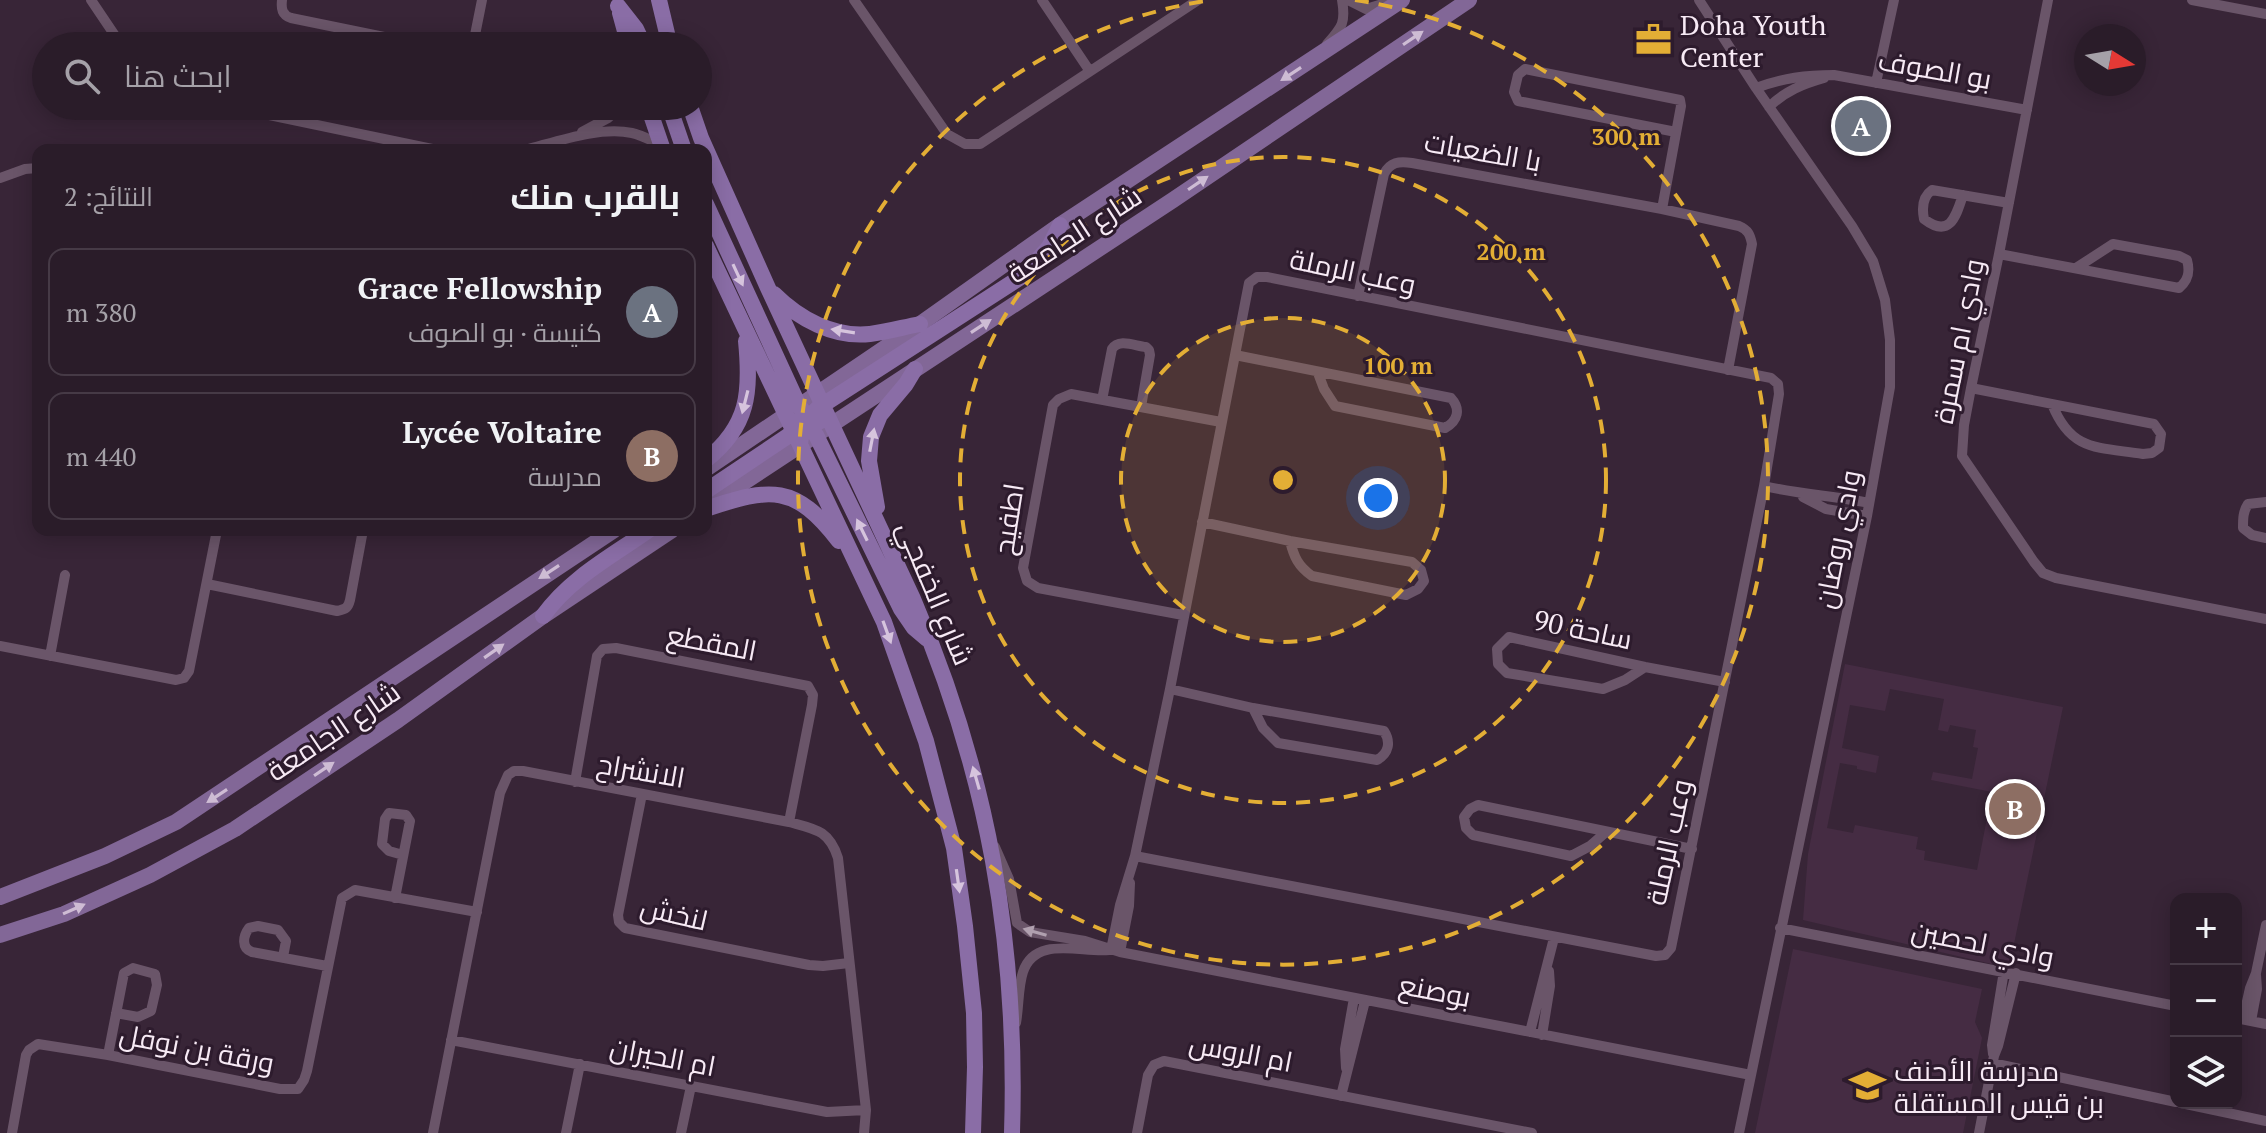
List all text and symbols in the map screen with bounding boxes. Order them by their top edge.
place label: Doha Youth Center [1680,6,1827,75]
office icon: Doha Youth Center [1635,21,1673,59]
north arrow [2074,24,2146,96]
one-way arrow [1403,30,1424,45]
search box [32,32,712,120]
street label: بو الصوف [1875,41,1995,97]
icon: search [60,54,104,98]
text: ابحث هنا [124,56,232,96]
one-way arrow [1280,66,1301,81]
pin: A [1835,96,1887,156]
text: 300 m [1591,120,1661,152]
street label: با الضعيات [1422,123,1544,179]
text: بالقرب منك [510,174,680,219]
one-way arrow [1187,176,1208,191]
street label: شارع الجامعة [1000,177,1149,292]
text: النتائج: 2 [64,179,153,213]
text: 200 m [1476,235,1546,267]
street label: وعب الرملة [1287,240,1419,302]
street label: وادي ام سمرة [1924,256,1996,427]
one-way arrow [732,263,745,286]
text: Grace Fellowship [358,268,602,308]
text: 380 m [66,295,136,329]
text: A [643,295,661,329]
text: كنيسة · بو الصوف [408,315,602,349]
one-way arrow [970,319,991,334]
one-way arrow [831,324,856,337]
text: 100 m [1363,349,1433,381]
one-way arrow [738,390,750,415]
text: Lycée Voltaire [402,412,602,452]
one-way arrow [866,428,879,453]
text: 440 m [66,439,136,473]
text: B [644,439,660,473]
text: مدرسة [528,459,602,493]
centre of rings [1269,466,1297,494]
street label: وادي روضان [1805,466,1873,612]
your location [1358,478,1398,518]
street label: اطفيح [984,481,1033,558]
street label: شارع الخفجي [885,515,983,672]
one-way arrow [855,518,869,542]
one-way arrow [538,565,560,579]
street label: ساحة 90 [1530,601,1636,657]
street label: المقطع [664,615,760,670]
one-way arrow [882,620,894,644]
one-way arrow [484,644,505,659]
street label: شارع الجامعة [259,673,407,790]
street label: الانشراح [594,744,688,797]
one-way arrow [314,762,335,777]
one-way arrow [969,766,982,790]
street label: وعب الرملة [1637,776,1699,908]
pin: B [1989,779,2041,839]
one-way arrow [206,788,228,802]
one-way arrow [952,869,965,894]
street label: لنخش [637,887,711,939]
map controls [2170,893,2242,1109]
button: + [2170,893,2242,965]
one-way arrow [62,903,85,916]
street label: وادي لحصين [1908,911,2057,979]
one-way arrow [1023,925,1047,938]
street label: بوصنع [1396,965,1474,1016]
button: − [2170,965,2242,1037]
street label: ورقة بن نوفل [117,1015,277,1081]
street label: ام الروس [1186,1024,1296,1082]
street label: ام الحيران [607,1028,719,1086]
button: layers [2170,1037,2242,1109]
place label: مدرسة الأحنف بن قيس المستقلة [1894,1052,2104,1121]
school or university icon: مدرسة الأحنف بن قيس المستقلة [1849,1067,1887,1105]

